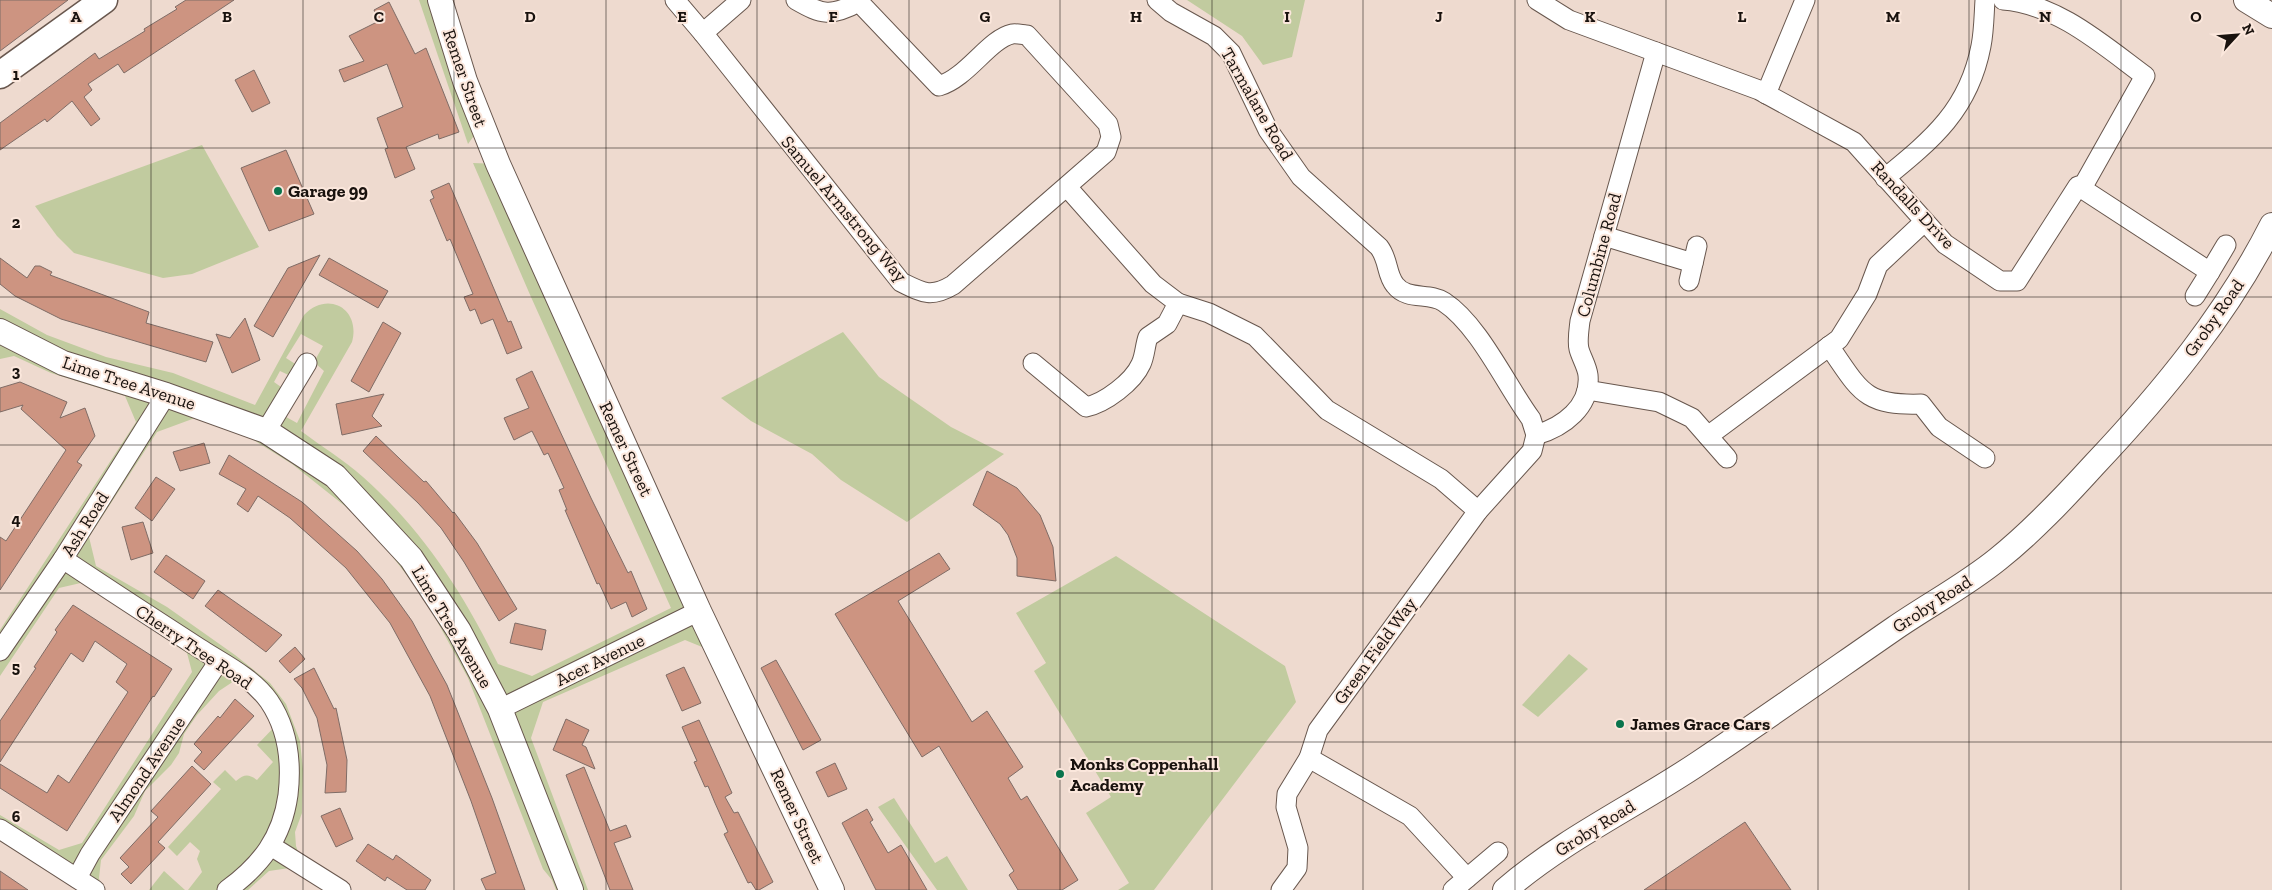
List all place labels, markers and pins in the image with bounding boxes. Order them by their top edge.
place label: Garage 99 [288,180,368,202]
marker: Garage 99 [272,185,284,197]
place label: James Grace Cars [1630,713,1770,735]
marker: James Grace Cars [1614,718,1626,730]
place label: Monks Coppenhall Academy [1070,753,1218,796]
marker: Monks Coppenhall Academy [1054,768,1066,780]

